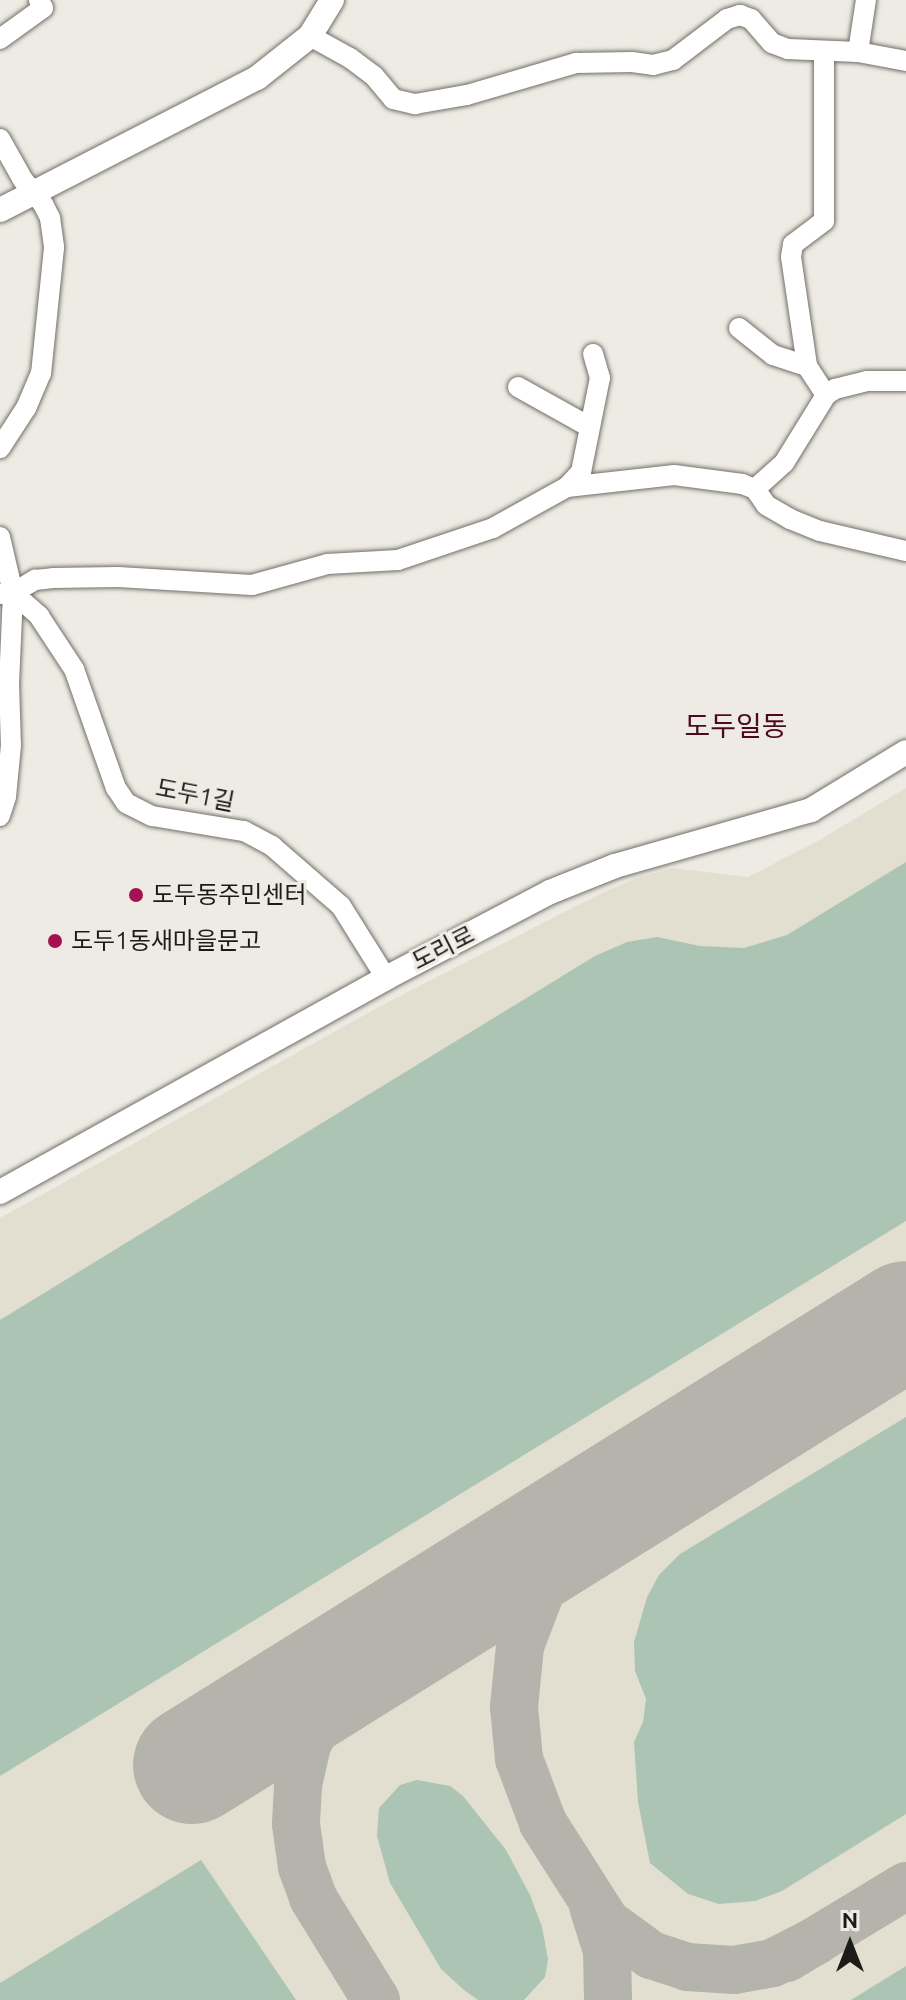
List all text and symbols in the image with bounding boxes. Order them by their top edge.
district label: 도두일동 [684,709,788,743]
street label: 도두1길 [153,773,237,817]
place label: 도두동주민센터 [152,881,307,909]
marker: 도두동주민센터 [127,886,145,904]
street label: 도리로 [407,920,479,976]
place label: 도두1동새마을문고 [71,927,261,955]
marker: 도두1동새마을문고 [46,932,64,950]
north arrow [810,1904,890,1984]
text: N [842,1907,858,1932]

